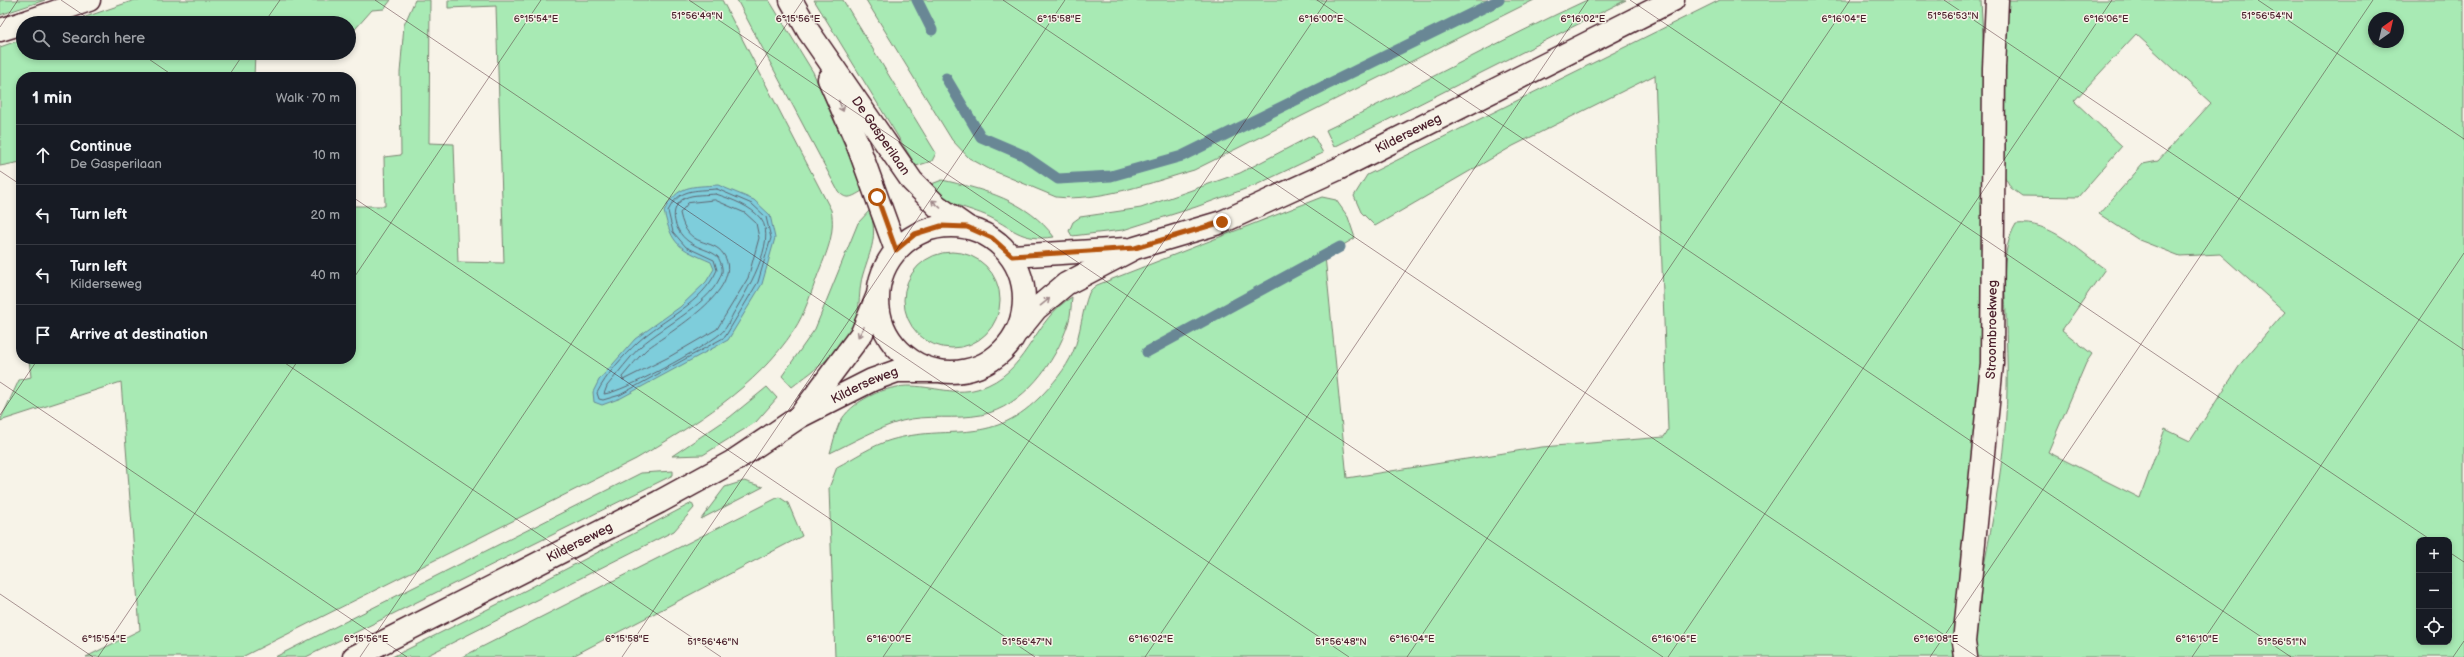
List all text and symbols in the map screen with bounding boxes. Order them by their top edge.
text: 51°56'49"N [671,10,723,22]
text: 51°56'53"N [1927,10,1979,22]
text: 51°56'54"N [2241,10,2293,22]
north arrow [2368,12,2404,48]
text: 6°15'54"E [514,13,559,25]
text: 6°15'56"E [776,13,821,25]
text: 6°15'58"E [1037,13,1082,25]
text: 6°16'00"E [1299,13,1344,25]
text: 6°16'02"E [1561,13,1606,25]
text: 6°16'04"E [1821,13,1867,25]
text: 6°16'06"E [2083,13,2129,25]
search box [16,16,356,60]
icon: search [30,27,52,49]
text: Search here [62,29,145,48]
text: 1 min [32,88,72,108]
text: Walk · 70 m [276,90,340,106]
street label: De Gasperilaan [848,93,914,178]
one-way arrow [838,100,845,112]
street label: Kilderseweg [1373,110,1444,157]
text: Continue [70,137,132,156]
icon: ahead [32,144,54,166]
text: 10 m [313,147,340,163]
text: De Gasperilaan [70,156,162,172]
route start [868,188,886,206]
one-way arrow [931,199,941,209]
icon: left [32,204,54,226]
text: Turn left [70,205,127,224]
text: 20 m [310,207,340,223]
route end [1213,213,1231,231]
text: Turn left [70,257,127,276]
icon: left [32,264,54,286]
text: 40 m [310,267,340,283]
text: Kilderseweg [70,276,142,292]
street label: Stroombroekweg [1983,280,2001,380]
one-way arrow [1039,297,1050,306]
icon: arrive [32,324,54,346]
text: Arrive at destination [70,325,208,344]
one-way arrow [857,326,865,338]
street label: Kilderseweg [828,363,900,407]
street label: Kilderseweg [544,519,615,566]
map controls [2416,537,2452,645]
button: + [2416,537,2452,573]
button: − [2416,573,2452,609]
button: locate [2416,609,2452,645]
text: 6°15'54"E [82,633,127,645]
text: 6°15'56"E [344,633,389,645]
text: 6°15'58"E [605,633,650,645]
text: 6°16'00"E [867,633,912,645]
text: 6°16'02"E [1129,633,1174,645]
text: 6°16'04"E [1389,633,1435,645]
text: 6°16'06"E [1651,633,1697,645]
text: 6°16'08"E [1914,633,1959,645]
text: 6°16'10"E [2176,633,2219,645]
text: 51°56'46"N [687,636,739,648]
text: 51°56'47"N [1002,636,1052,648]
text: 51°56'48"N [1315,636,1367,648]
text: 51°56'51"N [2257,636,2307,648]

